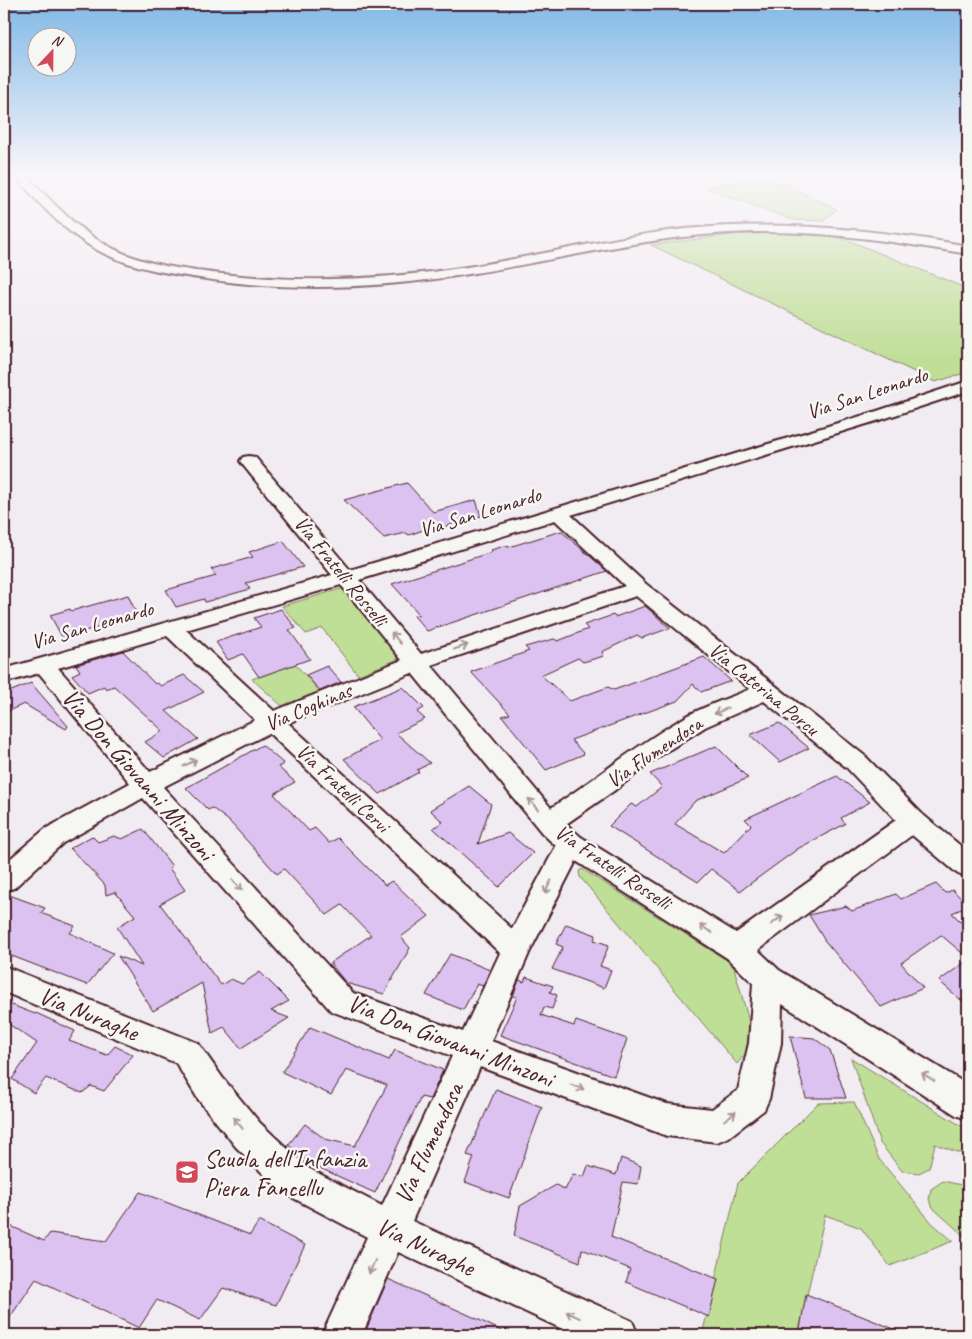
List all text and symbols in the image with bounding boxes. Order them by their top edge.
north arrow [28,28,78,78]
text: N [49,31,66,51]
street label: Via San Leonardo [803,361,932,425]
street label: Via San Leonardo [416,481,545,543]
street label: Via Fratelli Rosselli [289,511,395,634]
street label: Via San Leonardo [28,595,157,655]
one-way arrow [390,632,401,645]
street label: Via Caterina Porcu [704,637,825,742]
one-way arrow [453,642,469,651]
street label: Via Coghinas [261,676,357,737]
street label: Via Don Giovanni Minzoni [55,682,224,870]
one-way arrow [714,706,729,716]
street label: Via Flumendosa [601,709,709,793]
street label: Via Fratelli Cervi [291,738,397,840]
one-way arrow [182,758,197,767]
one-way arrow [528,798,539,811]
street label: Via Fratelli Rosselli [550,819,678,917]
one-way arrow [231,879,242,892]
one-way arrow [543,879,553,894]
one-way arrow [770,915,784,925]
one-way arrow [699,924,713,935]
street label: Via Nuraghe [34,980,145,1049]
street label: Via Don Giovanni Minzoni [343,987,561,1096]
one-way arrow [921,1072,935,1082]
street label: Via Flumendosa [387,1075,472,1209]
one-way arrow [569,1083,584,1092]
one-way arrow [723,1110,736,1121]
one-way arrow [233,1116,244,1129]
place label: Scuola dell'Infanzia Piera Fancellu [204,1143,369,1204]
school or university icon: Scuola dell'Infanzia Piera Fancellu [174,1159,200,1185]
street label: Via Nuraghe [371,1210,481,1284]
one-way arrow [366,1259,376,1274]
one-way arrow [566,1309,581,1319]

